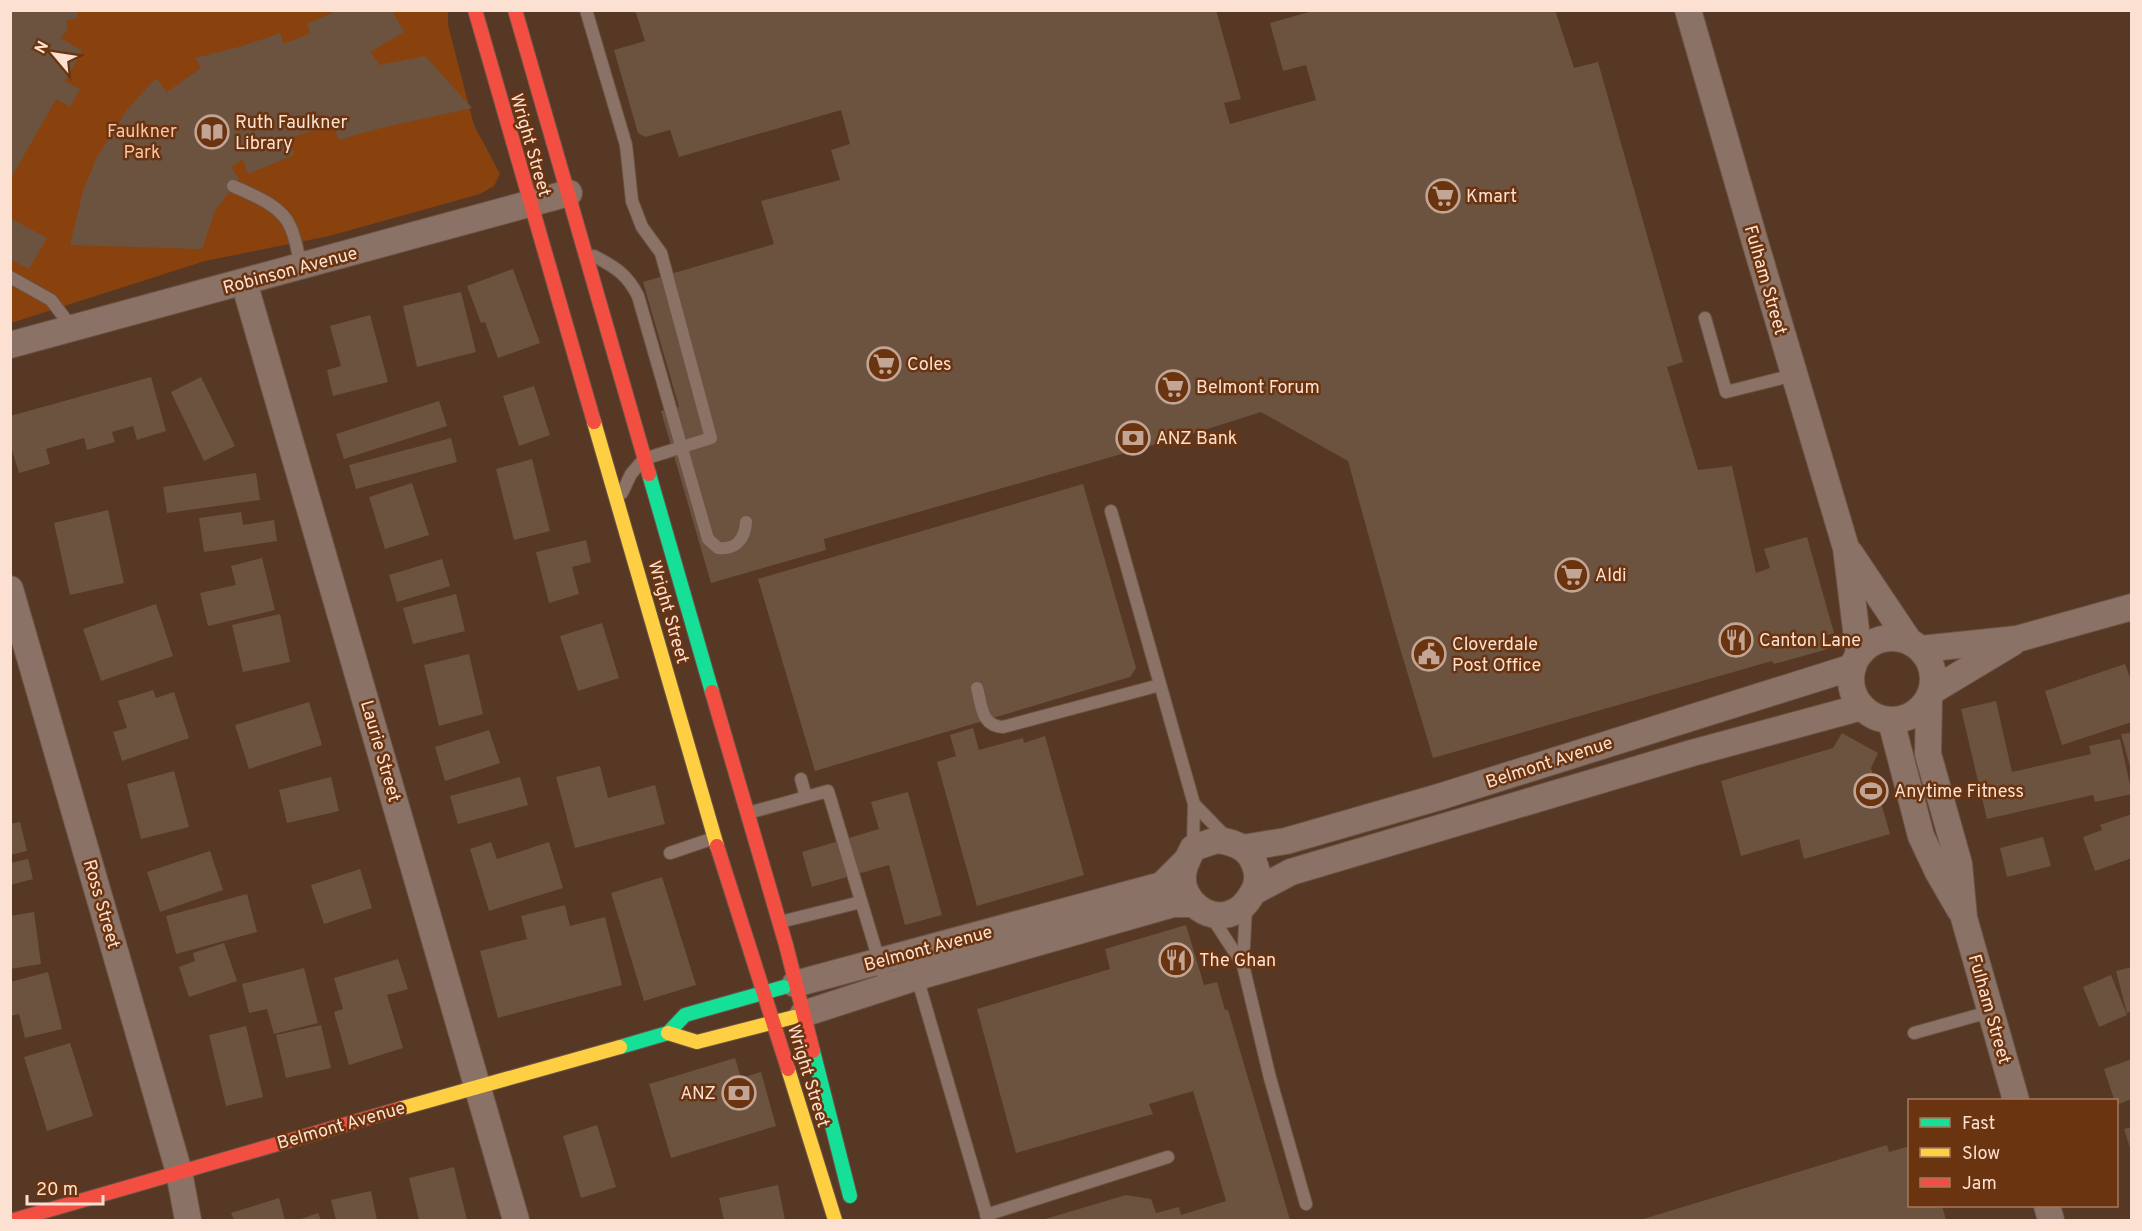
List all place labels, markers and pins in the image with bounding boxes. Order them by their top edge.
place label: Ruth Faulkner Library [235,112,348,156]
library icon: Ruth Faulkner Library [194,114,230,150]
supermarket icon: Kmart [1425,178,1461,214]
place label: Kmart [1466,186,1517,209]
supermarket icon: Coles [866,346,902,382]
place label: Coles [907,354,951,377]
supermarket icon: Belmont Forum [1155,369,1191,405]
place label: Belmont Forum [1196,377,1320,400]
bank icon: ANZ Bank [1115,420,1151,456]
place label: ANZ Bank [1156,428,1237,451]
supermarket icon: Aldi [1554,557,1590,593]
place label: Aldi [1595,565,1627,588]
restaurant icon: Canton Lane [1718,622,1754,658]
place label: Canton Lane [1759,630,1861,653]
place label: Cloverdale Post Office [1452,634,1541,678]
public building icon: Cloverdale Post Office [1411,636,1447,672]
sports icon: Anytime Fitness [1853,773,1889,809]
place label: Anytime Fitness [1894,781,2024,804]
restaurant icon: The Ghan [1158,942,1194,978]
place label: The Ghan [1199,950,1276,973]
bank icon: ANZ [721,1075,757,1111]
place label: ANZ [680,1083,716,1106]

